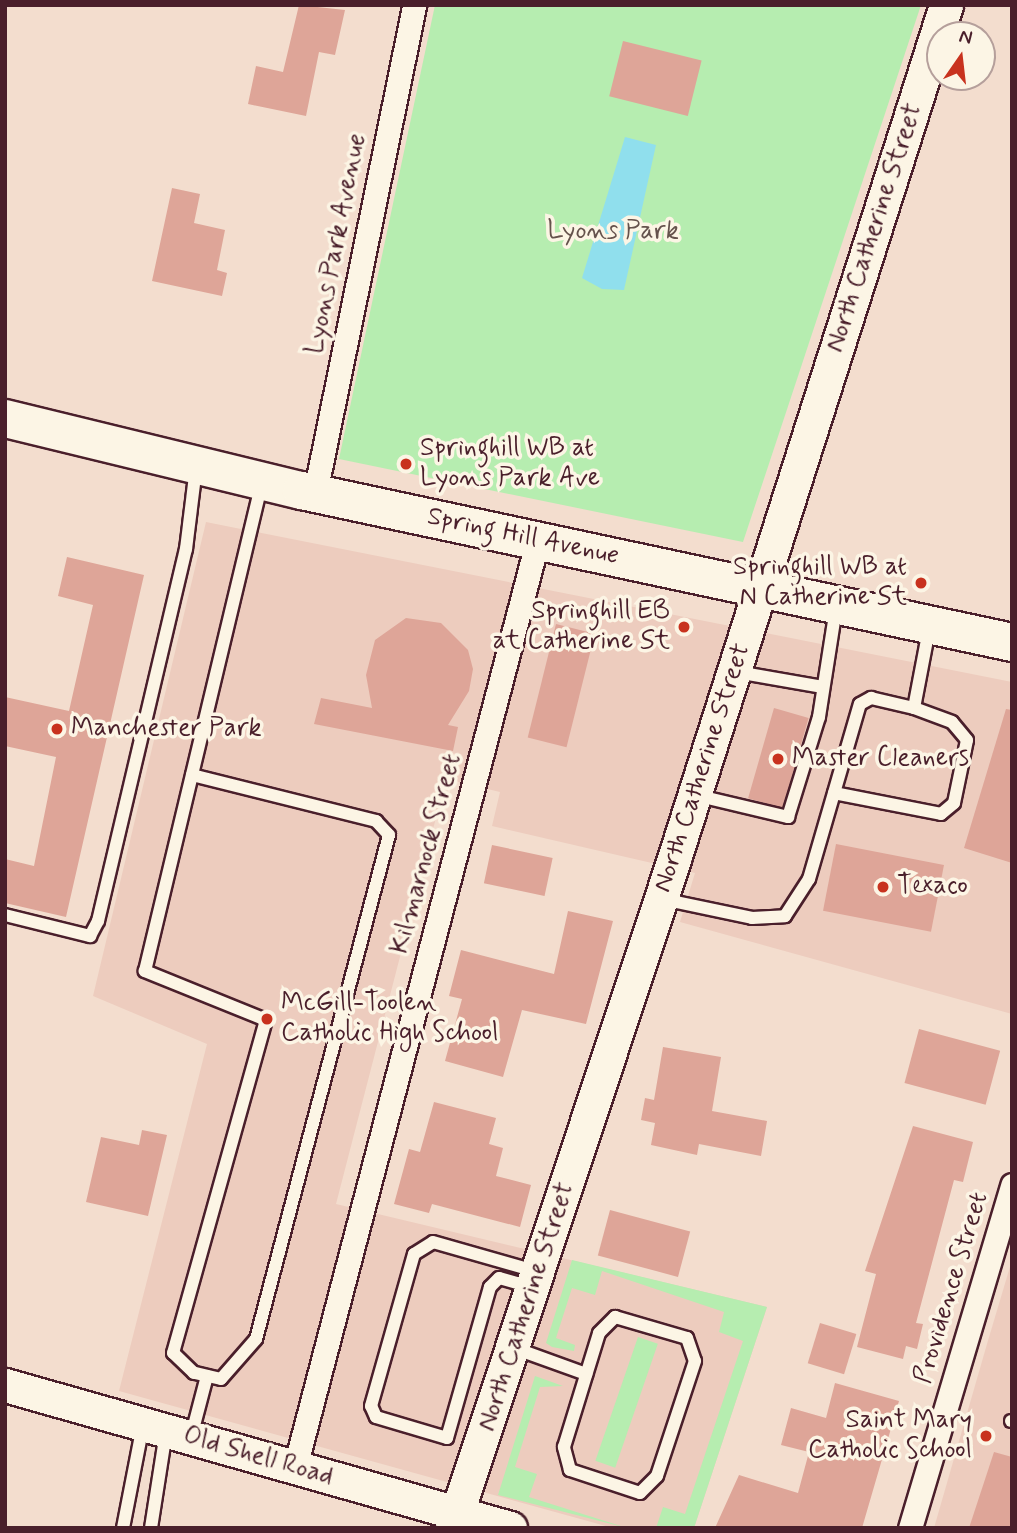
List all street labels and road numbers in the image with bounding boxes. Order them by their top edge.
street label: North Catherine Street [820,100,930,356]
street label: Lyons Park Avenue [301,134,373,354]
street label: Spring Hill Avenue [422,501,624,573]
street label: North Catherine Street [648,640,758,896]
street label: Kilmarnock Street [385,748,469,960]
street label: North Catherine Street [472,1179,582,1435]
street label: Providence Street [907,1186,997,1390]
street label: Old Shell Road [179,1421,337,1493]

